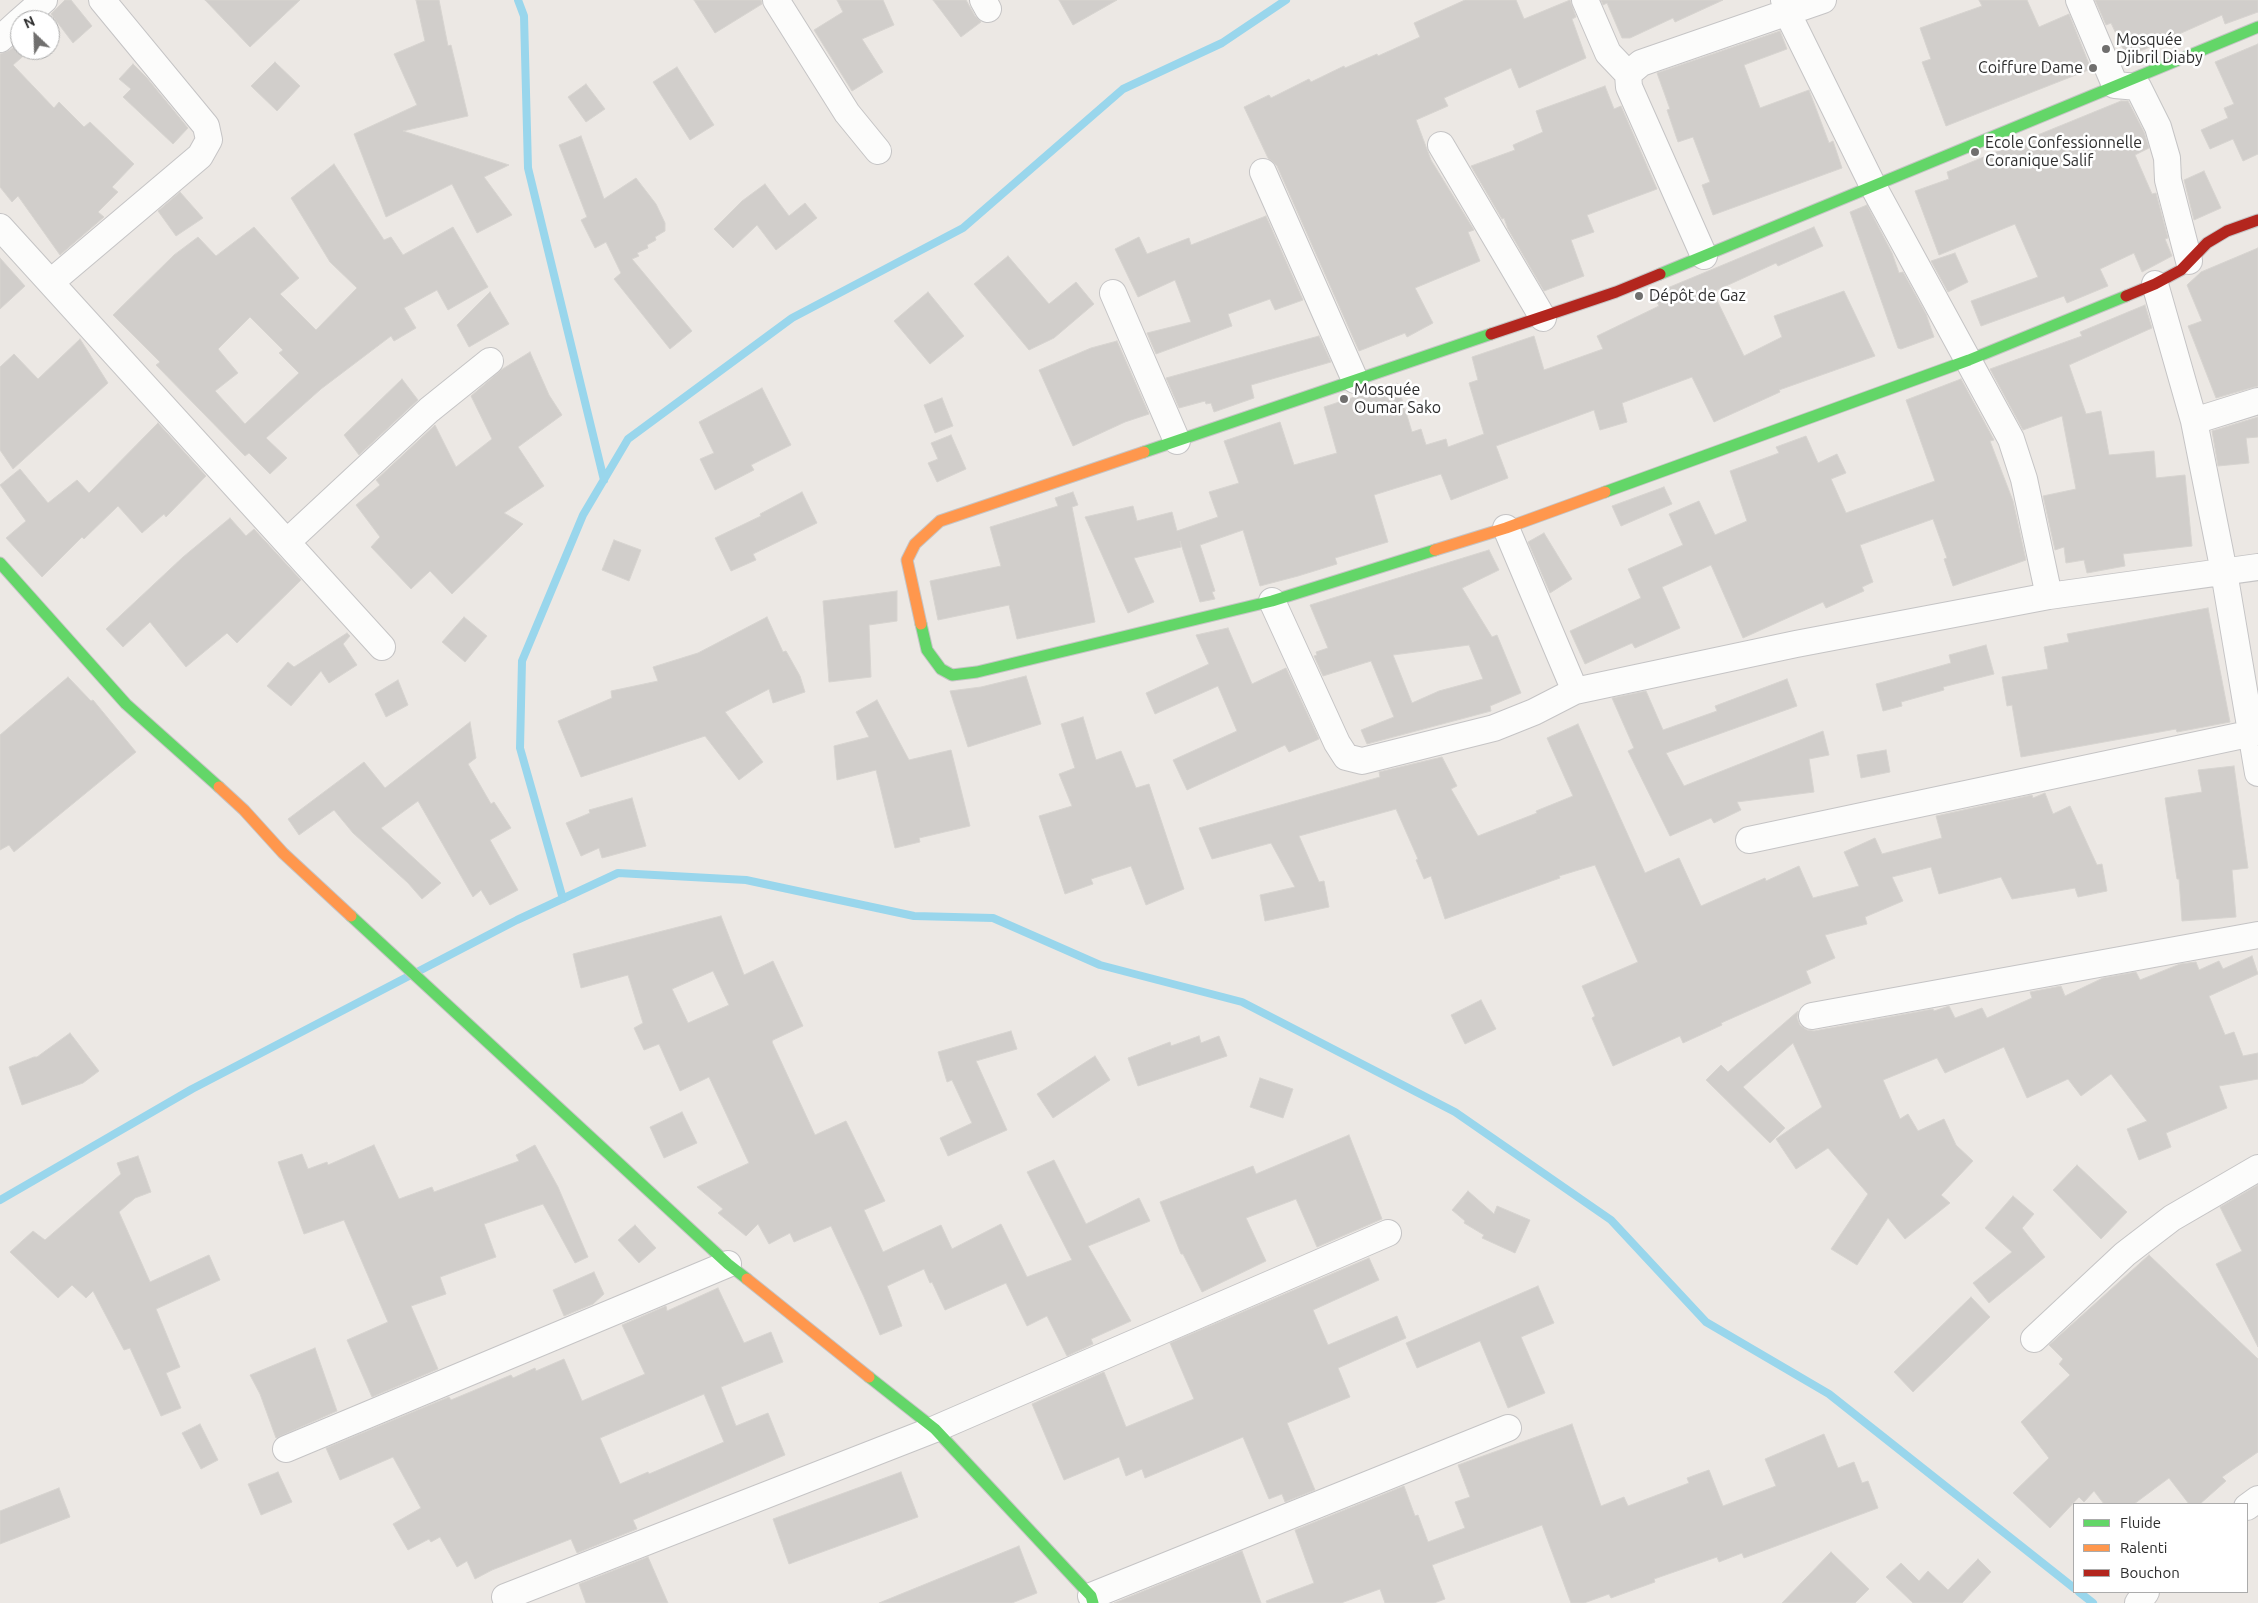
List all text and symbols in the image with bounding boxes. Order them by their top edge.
north arrow [10,10,60,60]
text: N [21,13,37,32]
place label: Mosquée Djibril Diaby [2116,30,2203,68]
marker: Mosquée Djibril Diaby [2100,43,2112,55]
place label: Coiffure Dame [1978,58,2083,78]
marker: Coiffure Dame [2087,62,2099,74]
place label: Ecole Confessionnelle Coranique Salif [1985,133,2142,171]
marker: Ecole Confessionnelle Coranique Salif [1969,146,1981,158]
place label: Dépôt de Gaz [1649,286,1746,306]
marker: Dépôt de Gaz [1633,290,1645,302]
place label: Mosquée Oumar Sako [1354,380,1441,418]
marker: Mosquée Oumar Sako [1338,393,1350,405]
legend [2073,1503,2248,1593]
text: Fluide [2120,1514,2161,1531]
text: Ralenti [2120,1539,2167,1556]
text: Bouchon [2120,1564,2180,1581]

